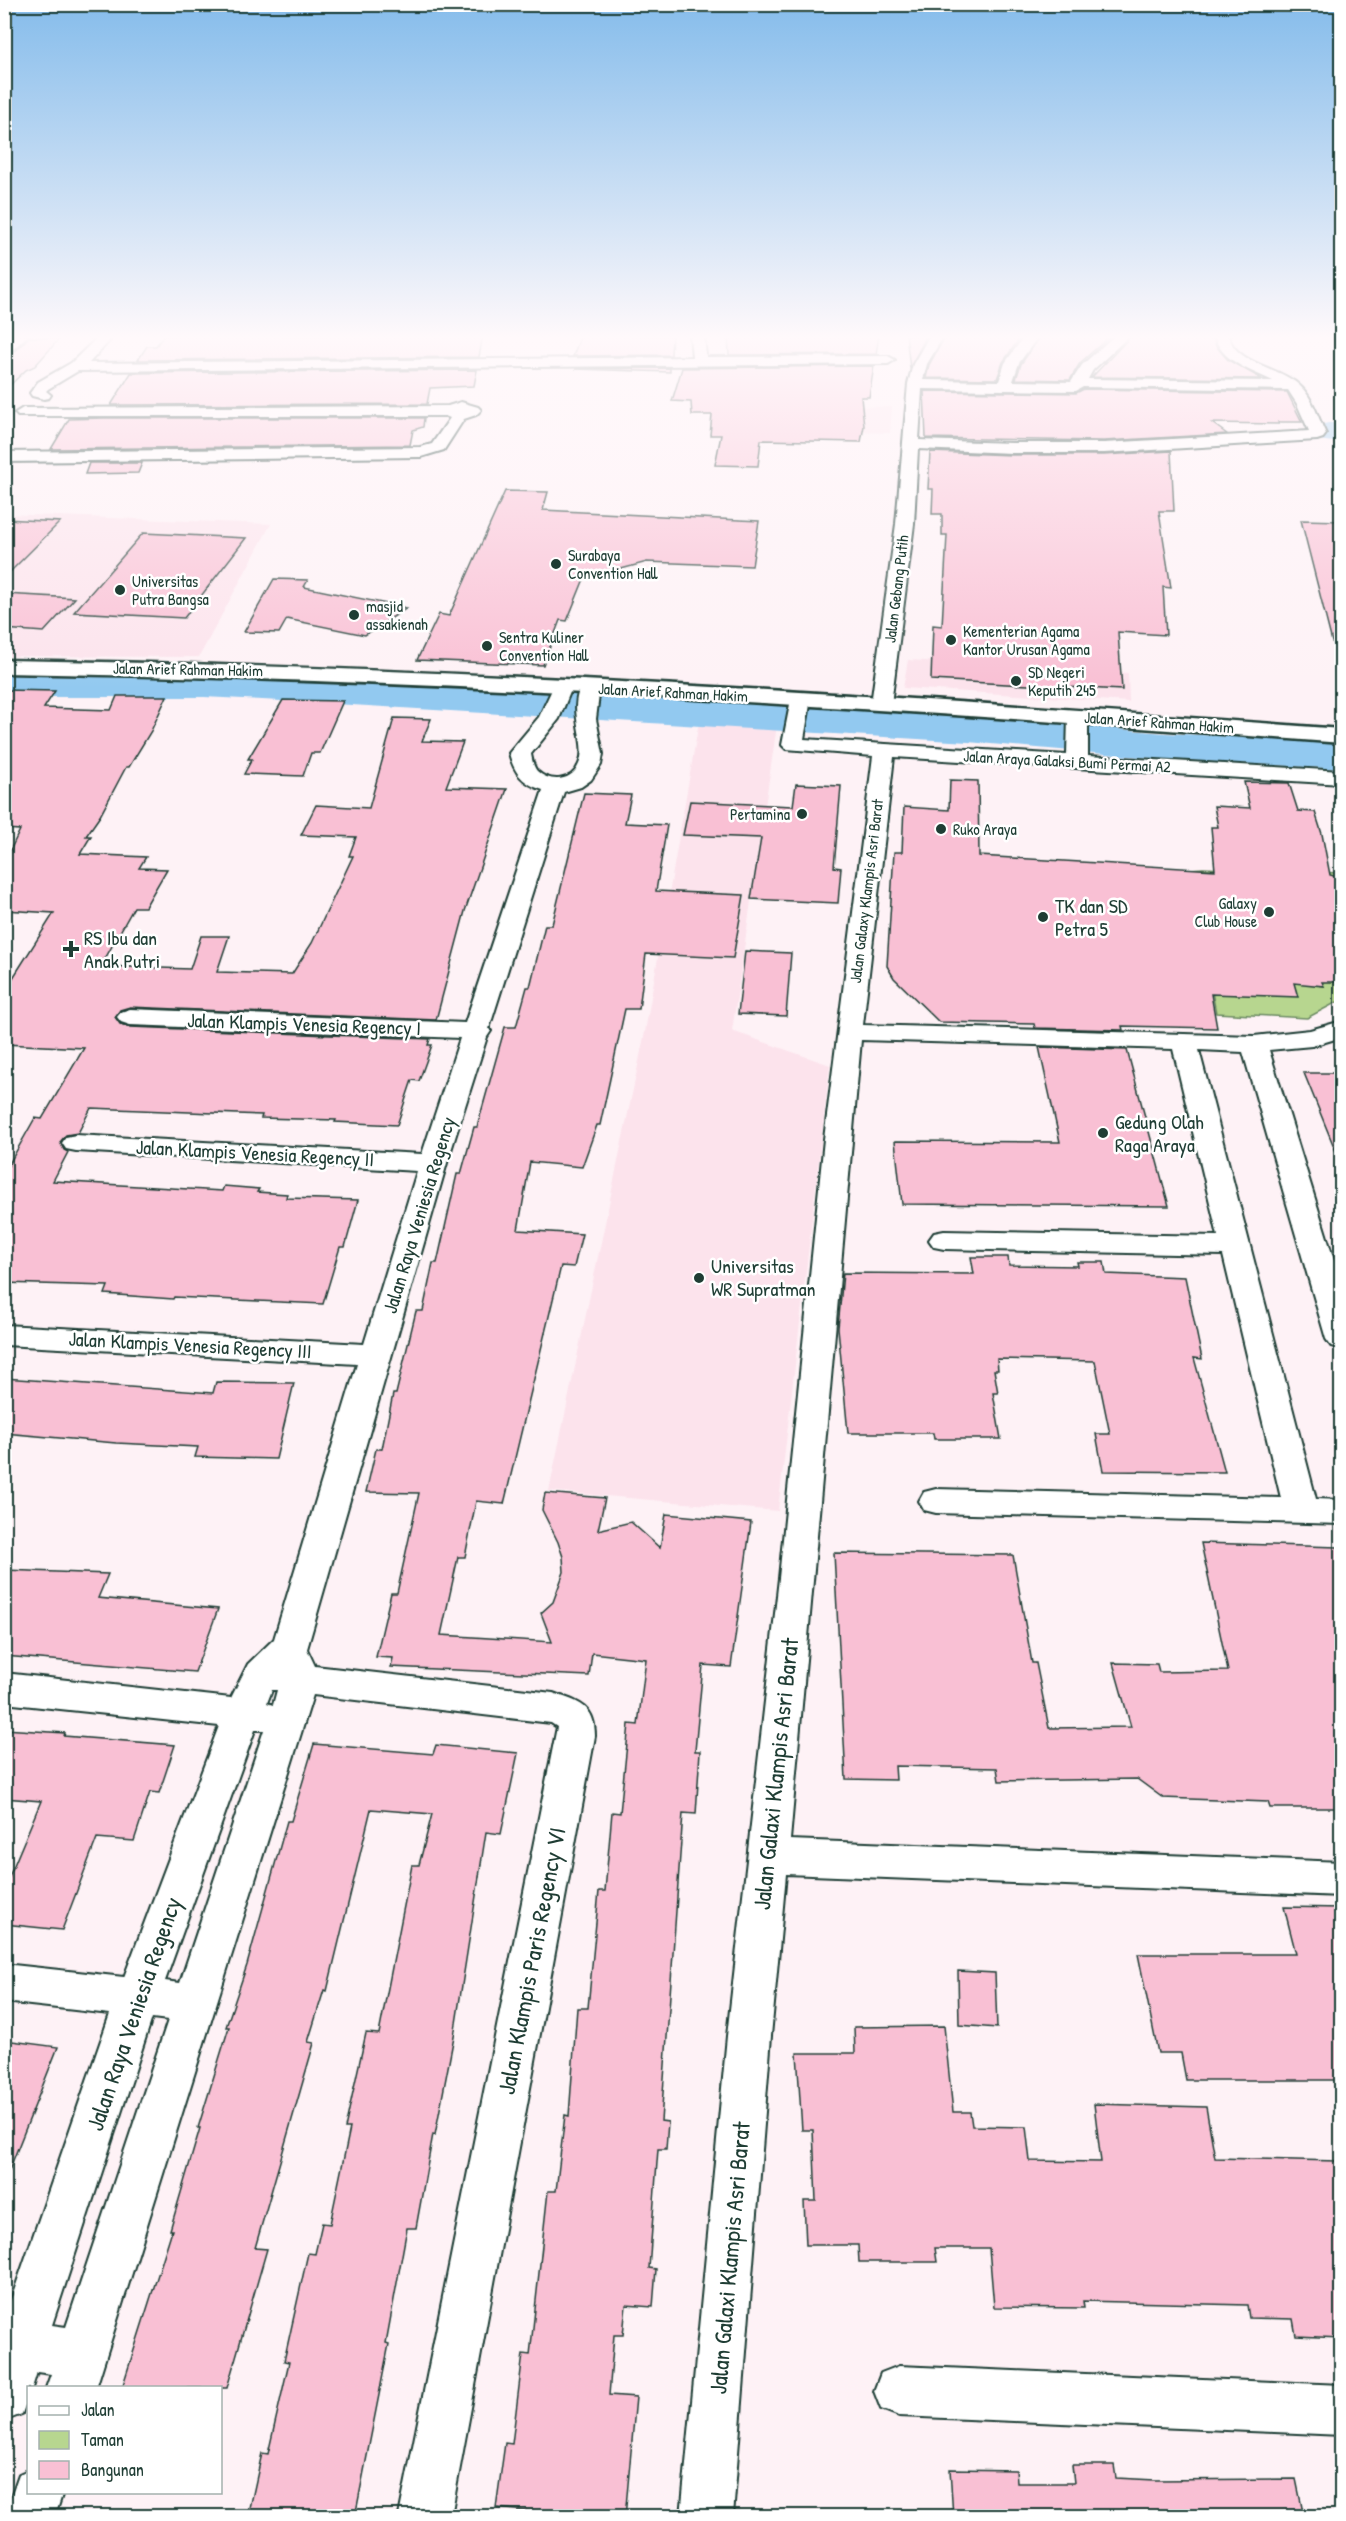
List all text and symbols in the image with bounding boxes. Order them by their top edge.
street label: Jalan Gebang Putih [878,534,914,644]
place label: Surabaya Convention Hall [568,544,658,584]
marker: Surabaya Convention Hall [549,557,563,571]
place label: Universitas Putra Bangsa [132,570,209,610]
marker: Universitas Putra Bangsa [113,583,127,597]
place label: masjid assakienah [366,595,428,635]
marker: masjid assakienah [347,608,361,622]
place label: Kementerian Agama Kantor Urusan Agama [963,620,1090,660]
place label: Sentra Kuliner Convention Hall [499,626,589,666]
marker: Kementerian Agama Kantor Urusan Agama [944,633,958,647]
marker: Sentra Kuliner Convention Hall [480,639,494,653]
street label: Jalan Arief Rahman Hakim [113,657,263,681]
place label: SD Negeri Keputih 245 [1028,661,1096,701]
marker: SD Negeri Keputih 245 [1009,674,1023,688]
street label: Jalan Arief Rahman Hakim [597,677,749,707]
street label: Jalan Arief Rahman Hakim [1083,706,1235,738]
street label: Jalan Araya Galaksi Bumi Permai A2 [963,745,1172,777]
street label: Jalan Galaxy Klampis Asri Barat [844,797,888,984]
place label: Pertamina [730,803,790,825]
marker: Pertamina [795,807,809,821]
place label: Ruko Araya [953,818,1017,840]
marker: Ruko Araya [934,822,948,836]
place label: TK dan SD Petra 5 [1055,892,1128,942]
place label: Galaxy Club House [1194,892,1258,932]
marker: Galaxy Club House [1262,905,1276,919]
marker: TK dan SD Petra 5 [1036,910,1050,924]
place label: RS Ibu dan Anak Putri [84,924,160,974]
marker: RS Ibu dan Anak Putri [62,940,80,958]
street label: Jalan Klampis Venesia Regency I [187,1006,421,1041]
place label: Gedung Olah Raga Araya [1115,1108,1204,1158]
street label: Jalan Raya Veniesia Regency [376,1113,461,1317]
marker: Gedung Olah Raga Araya [1096,1126,1110,1140]
street label: Jalan Klampis Venesia Regency II [135,1133,375,1172]
place label: Universitas WR Supratman [711,1252,816,1302]
marker: Universitas WR Supratman [692,1271,706,1285]
street label: Jalan Klampis Venesia Regency III [68,1325,312,1364]
street label: Jalan Galaxi Klampis Asri Barat [745,1636,805,1912]
street label: Jalan Klampis Paris Regency VI [489,1825,573,2097]
street label: Jalan Raya Veniesia Regency [78,1893,188,2135]
street label: Jalan Galaxi Klampis Asri Barat [701,2120,757,2396]
legend [27,2386,222,2494]
text: Jalan [81,2397,115,2422]
text: Taman [81,2427,124,2452]
text: Bangunan [81,2457,144,2482]

